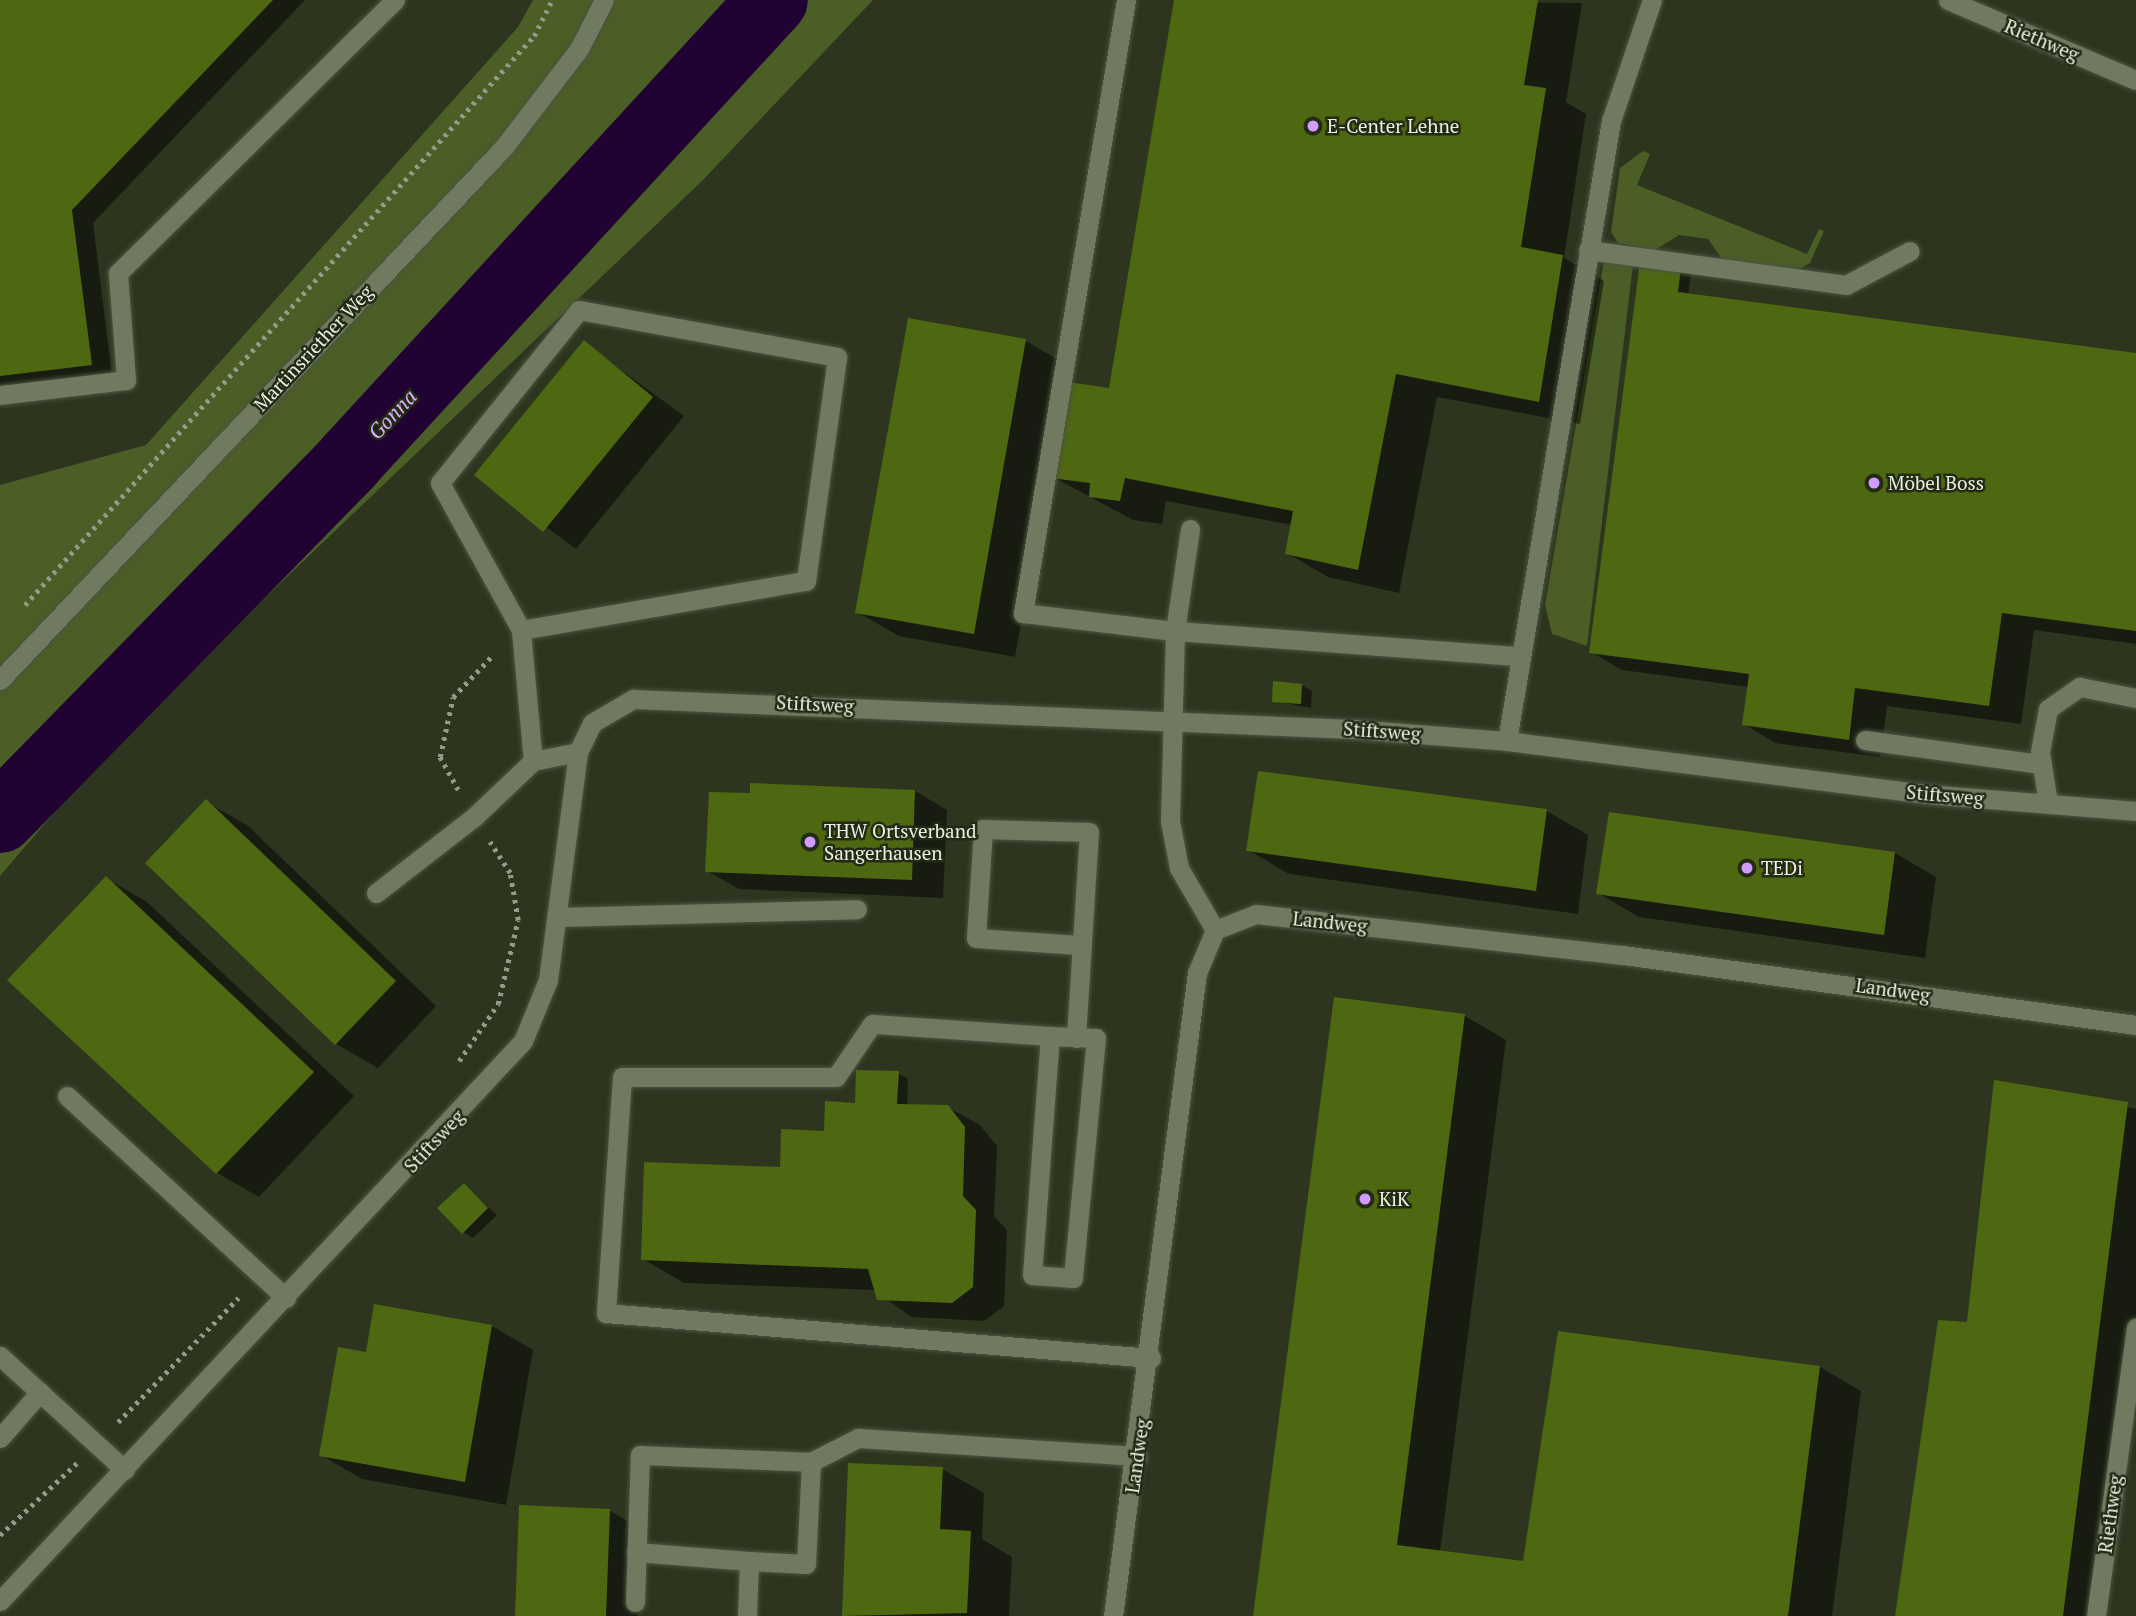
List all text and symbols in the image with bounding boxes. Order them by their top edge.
street label: Riethweg [2001,14,2083,66]
place label: E-Center Lehne [1327,115,1459,137]
marker: E-Center Lehne [1305,118,1321,134]
street label: Martinsriether Weg [249,280,377,416]
water label: Gonna [363,384,421,444]
place label: Möbel Boss [1888,472,1984,494]
marker: Möbel Boss [1866,475,1882,491]
street label: Stiftsweg [776,691,854,717]
street label: Stiftsweg [1342,717,1422,745]
street label: Stiftsweg [1905,780,1985,810]
place label: THW Ortsverband Sangerhausen [824,820,977,864]
marker: THW Ortsverband Sangerhausen [802,834,818,850]
place label: TEDi [1761,857,1803,879]
marker: TEDi [1739,860,1755,876]
street label: Landweg [1292,907,1368,937]
street label: Landweg [1854,973,1932,1007]
street label: Stiftsweg [399,1105,469,1177]
place label: KiK [1379,1188,1409,1210]
marker: KiK [1357,1191,1373,1207]
street label: Landweg [1120,1417,1154,1495]
street label: Riethweg [2093,1473,2127,1555]

